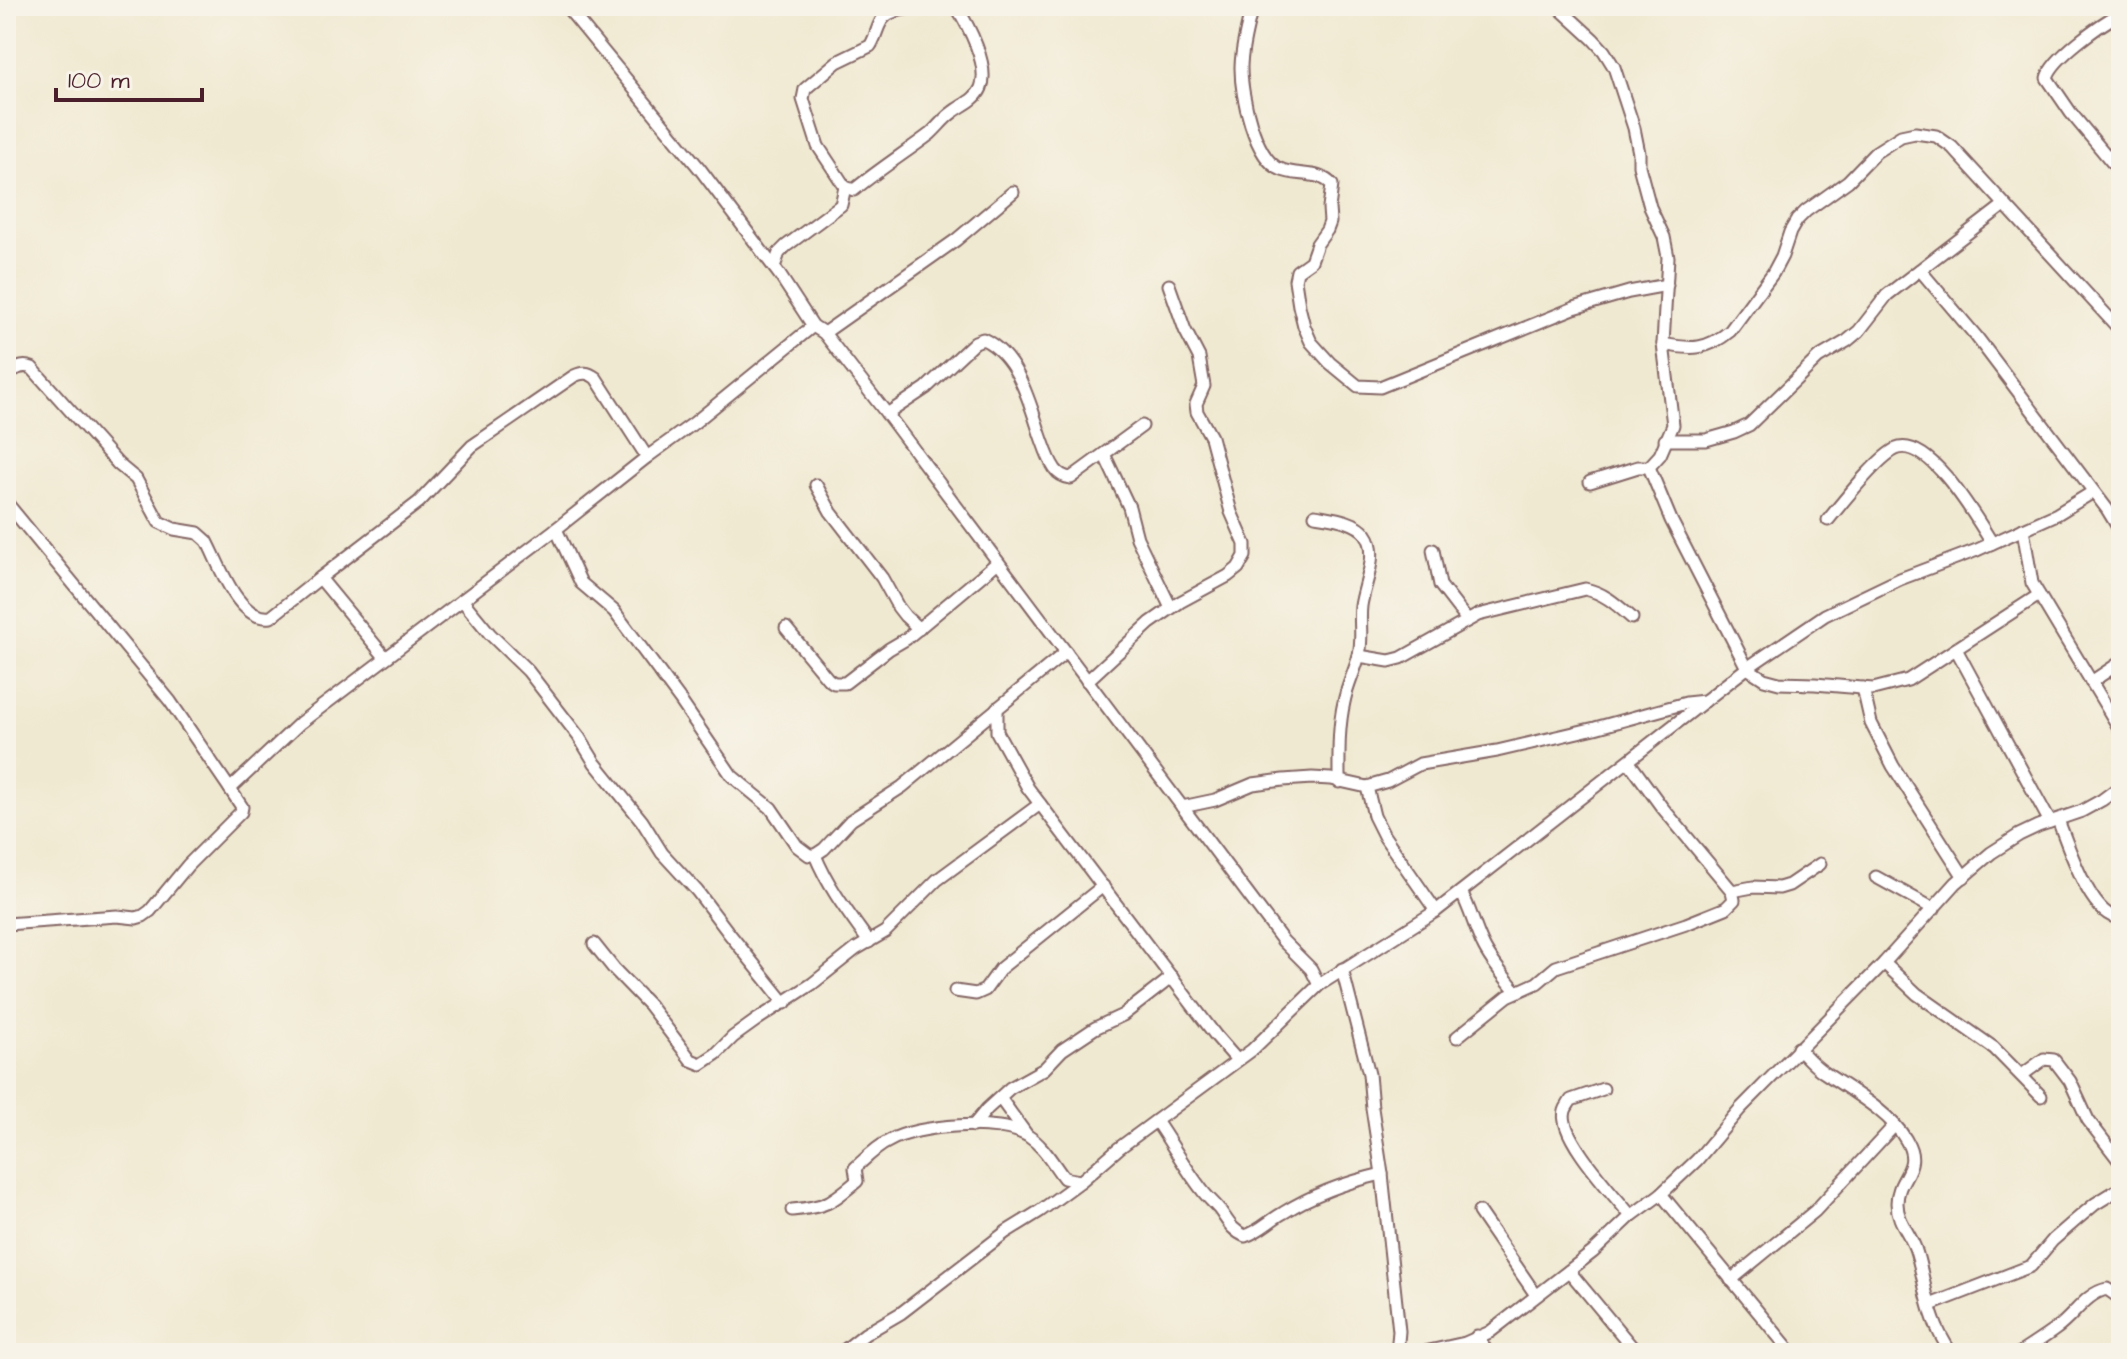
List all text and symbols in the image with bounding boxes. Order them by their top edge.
scale bar [56,52,202,102]
text: 100 m [68,64,130,98]

